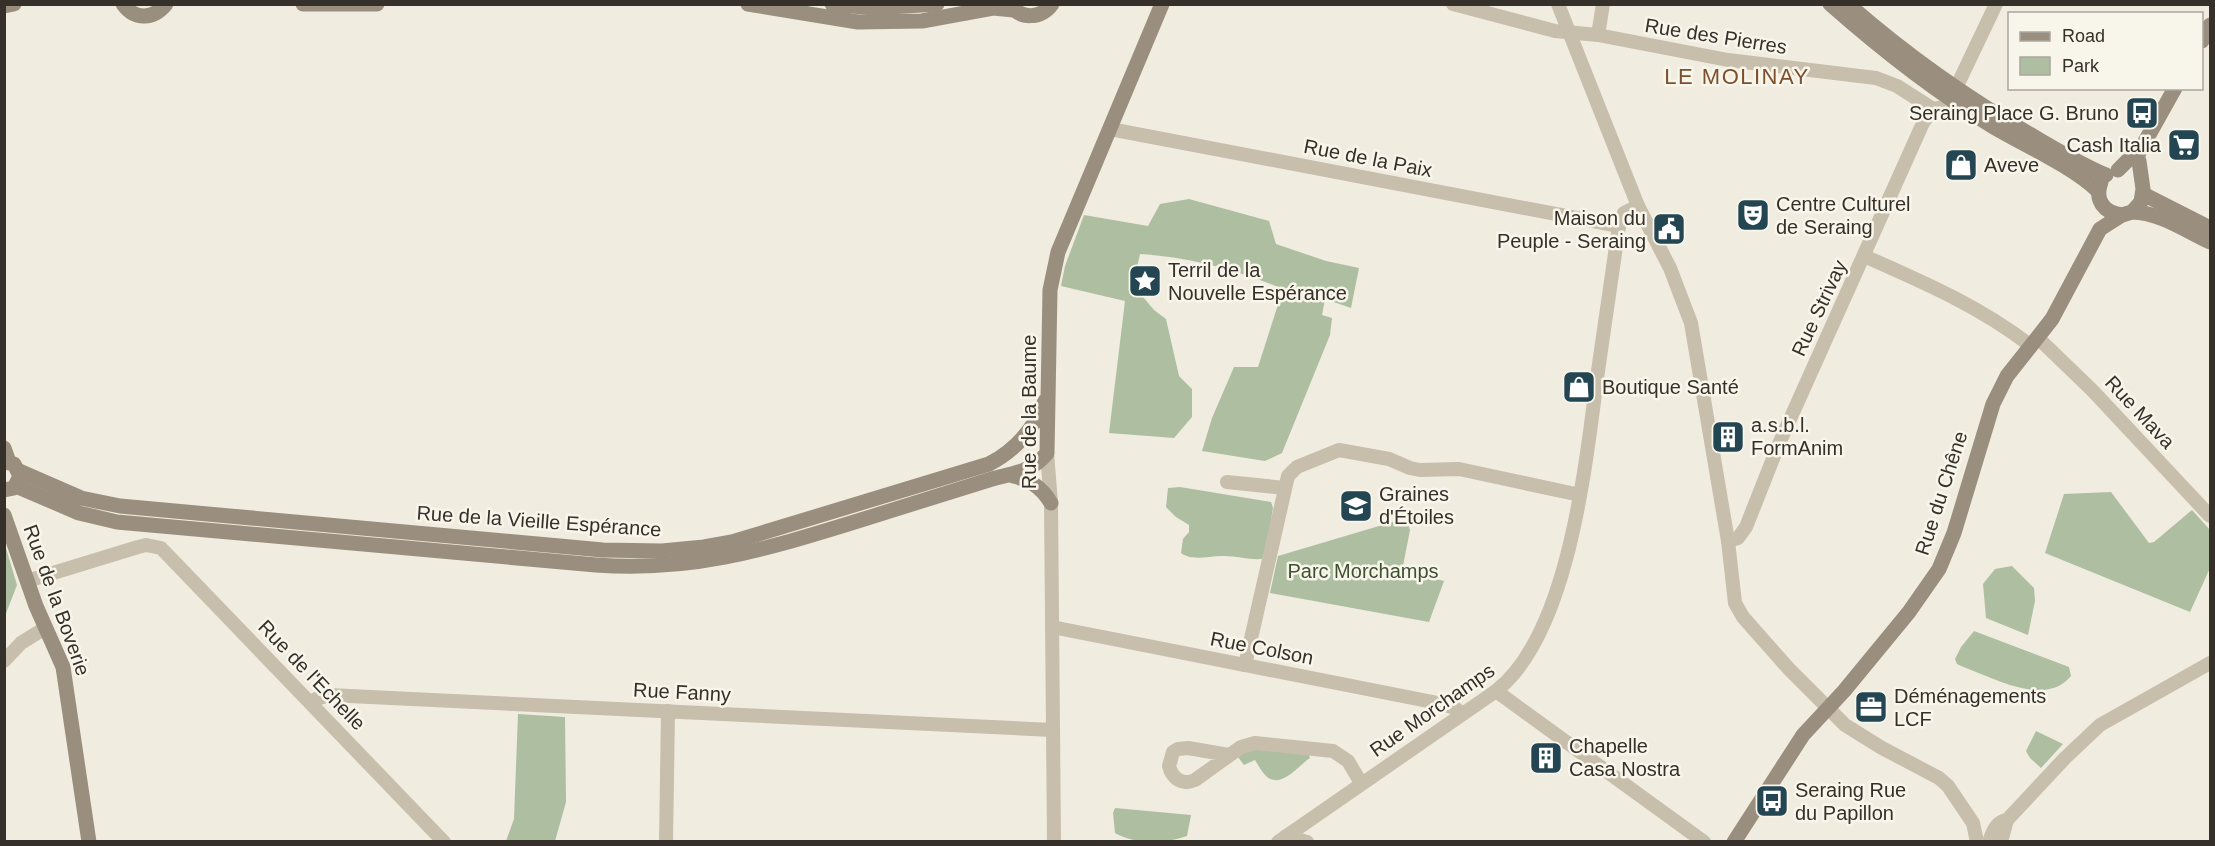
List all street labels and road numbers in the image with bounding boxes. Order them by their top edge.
street label: Rue des Pierres [1643,14,1789,58]
street label: Rue de la Paix [1302,135,1434,181]
street label: Rue Strivay [1787,257,1851,359]
street label: Rue de la Baume [1018,335,1040,489]
street label: Rue Mava [2101,371,2180,453]
street label: Rue du Chêne [1911,428,1971,558]
street label: Rue de la Vieille Espérance [416,501,662,541]
street label: Rue de la Boverie [19,522,95,678]
street label: Rue de l'Echelle [254,616,370,734]
street label: Rue Colson [1209,627,1315,669]
street label: Rue Morchamps [1366,659,1498,761]
street label: Rue Fanny [633,678,731,706]

